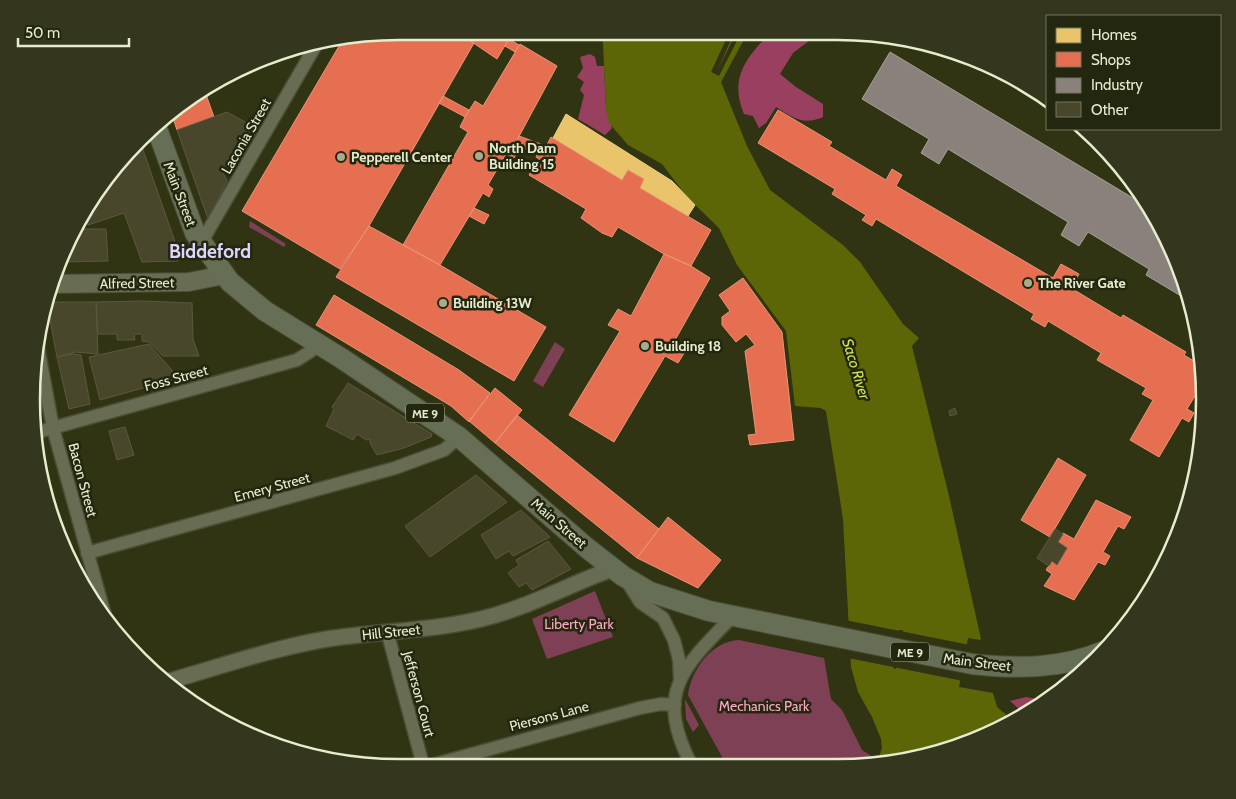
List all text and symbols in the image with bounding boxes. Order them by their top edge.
scale bar [18,15,129,47]
legend [1046,15,1221,130]
text: 50 m [25,24,60,42]
text: Homes [1091,26,1137,44]
text: Shops [1091,51,1131,69]
text: Industry [1091,76,1143,94]
street label: Laconia Street [217,95,275,177]
text: Other [1091,101,1128,119]
place label: North Dam Building 15 [489,139,556,173]
place label: Pepperell Center [351,148,452,166]
marker: North Dam Building 15 [473,150,485,162]
marker: Pepperell Center [335,151,347,163]
street label: Main Street [159,159,201,229]
district label: Biddeford [169,240,251,263]
street label: Alfred Street [99,273,175,293]
place label: The River Gate [1038,274,1126,292]
marker: The River Gate [1022,277,1034,289]
place label: Building 13W [453,294,532,312]
marker: Building 13W [437,297,449,309]
water label: Saco River [838,336,874,403]
place label: Building 18 [655,337,721,355]
marker: Building 18 [639,340,651,352]
street label: Foss Street [142,361,210,395]
road number: ME 9 [406,403,444,422]
street label: Bacon Street [64,441,102,519]
street label: Emery Street [232,468,312,506]
street label: Main Street [527,494,591,552]
park label: Liberty Park [544,615,614,633]
street label: Hill Street [361,620,421,644]
road number: ME 9 [891,642,929,662]
street label: Jefferson Court [399,648,439,739]
street label: Main Street [942,649,1012,675]
street label: Piersons Lane [507,697,591,735]
park label: Mechanics Park [719,697,810,715]

